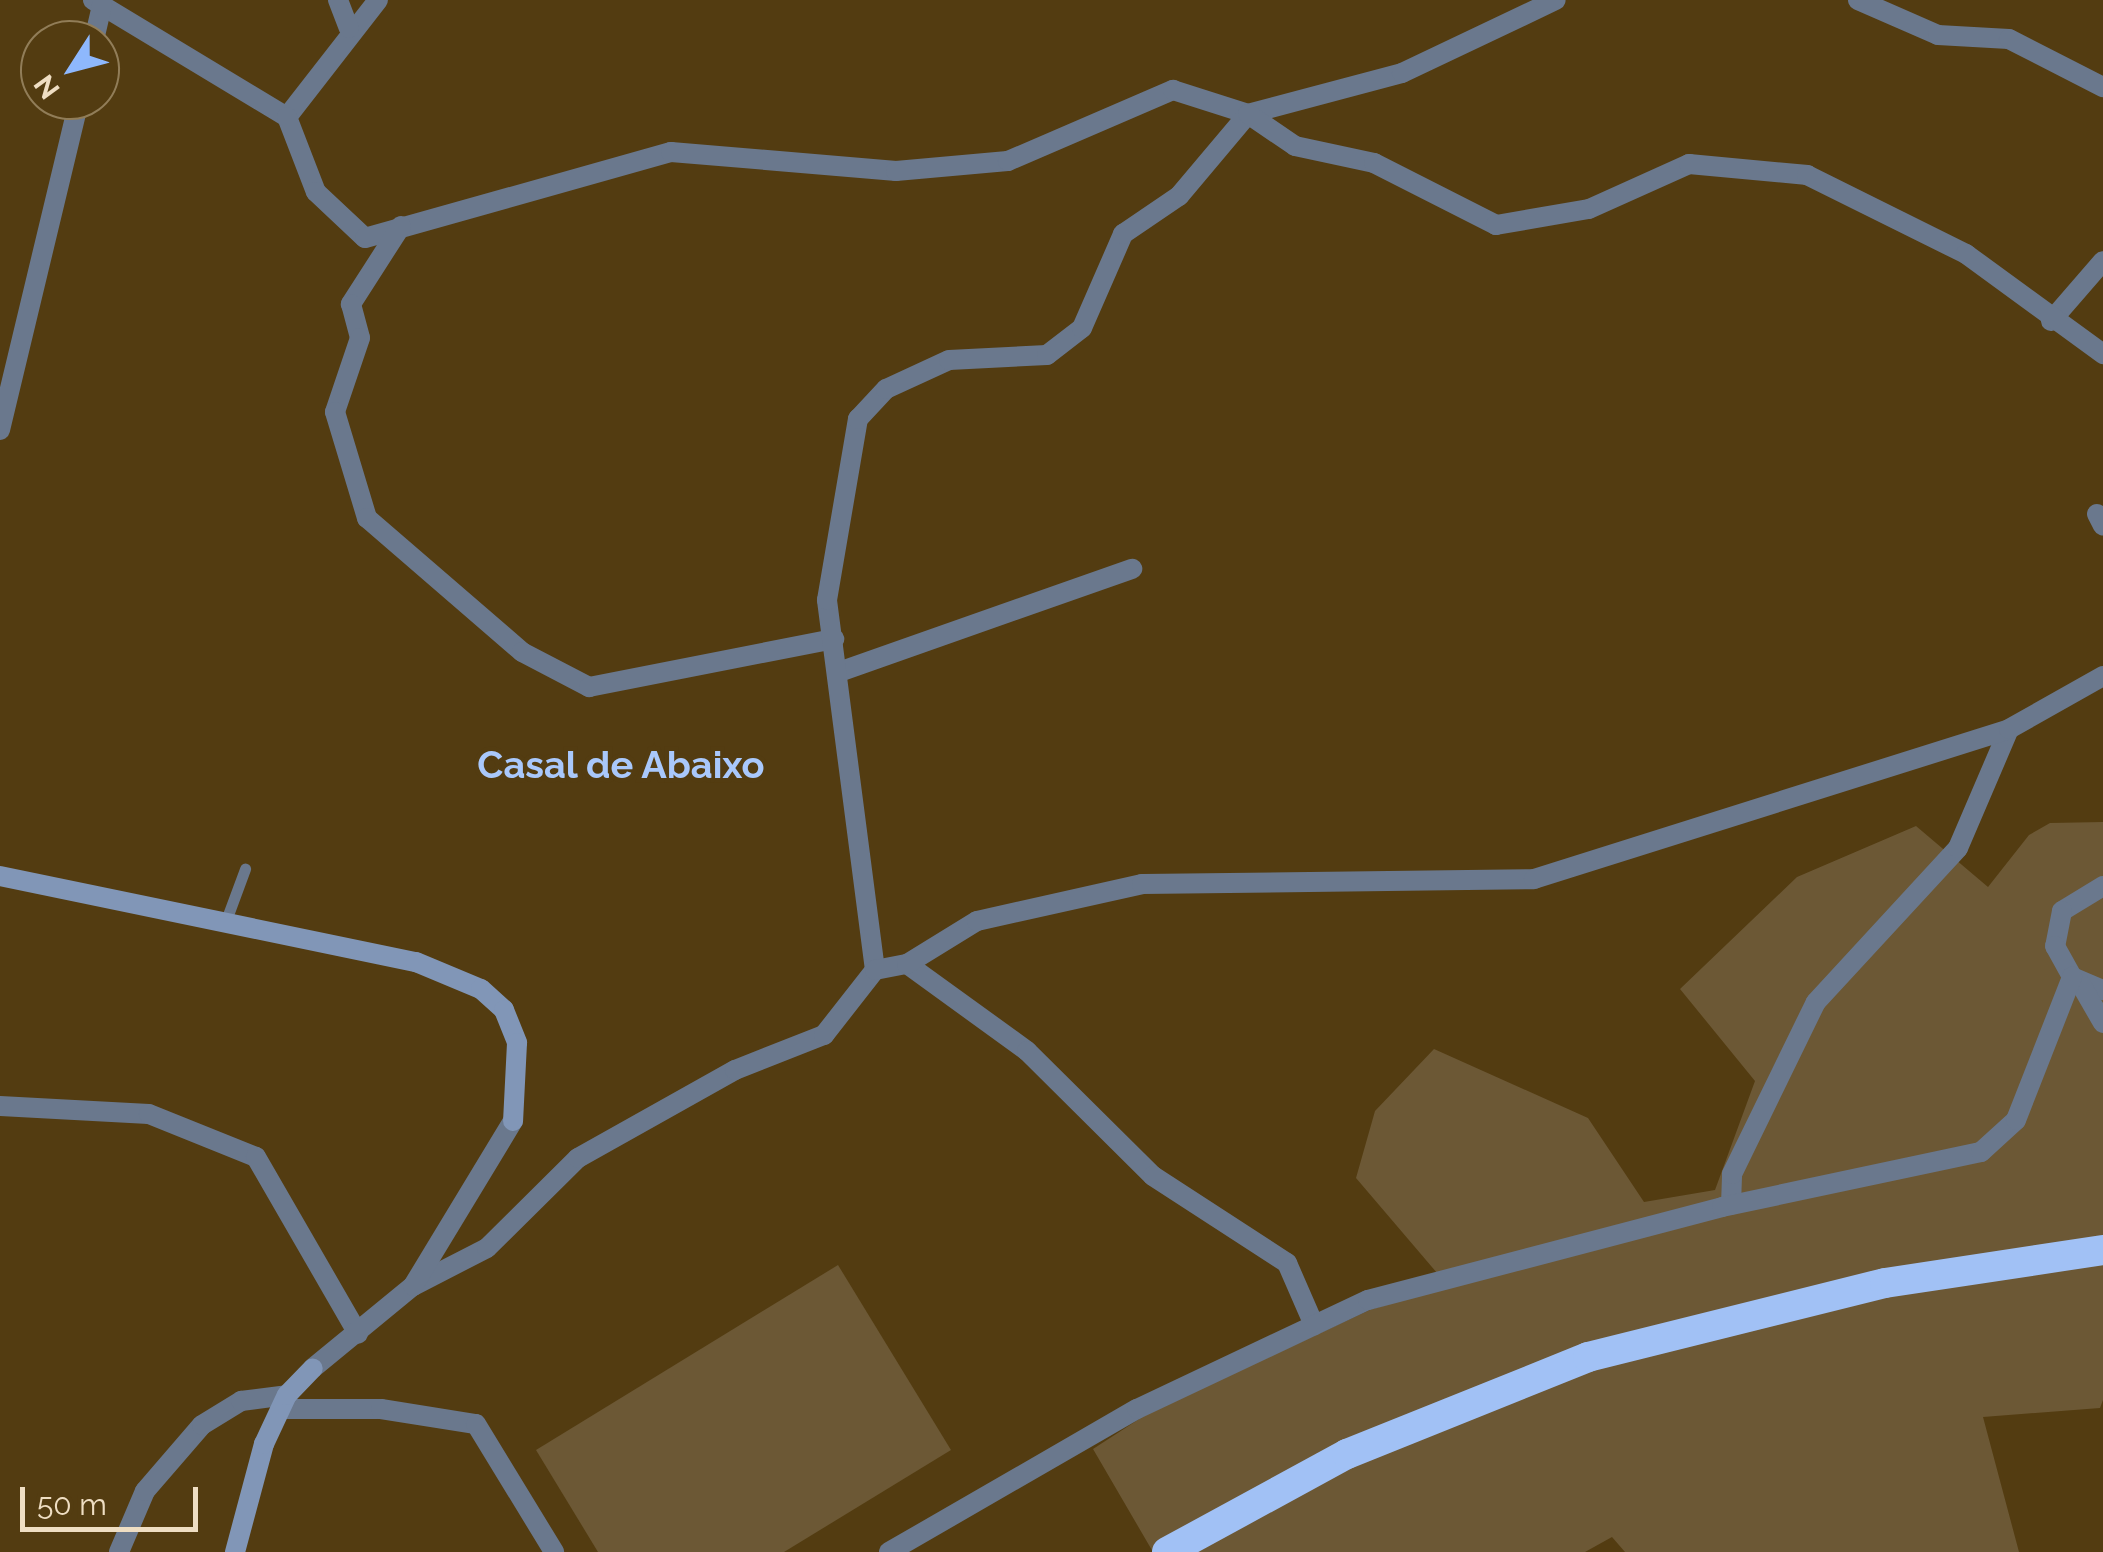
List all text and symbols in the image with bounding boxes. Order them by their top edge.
north arrow [20,20,120,120]
text: N [27,68,67,105]
district label: Casal de Abaixo [476,742,766,788]
scale bar [25,1467,202,1529]
text: 50 m [37,1487,107,1522]

